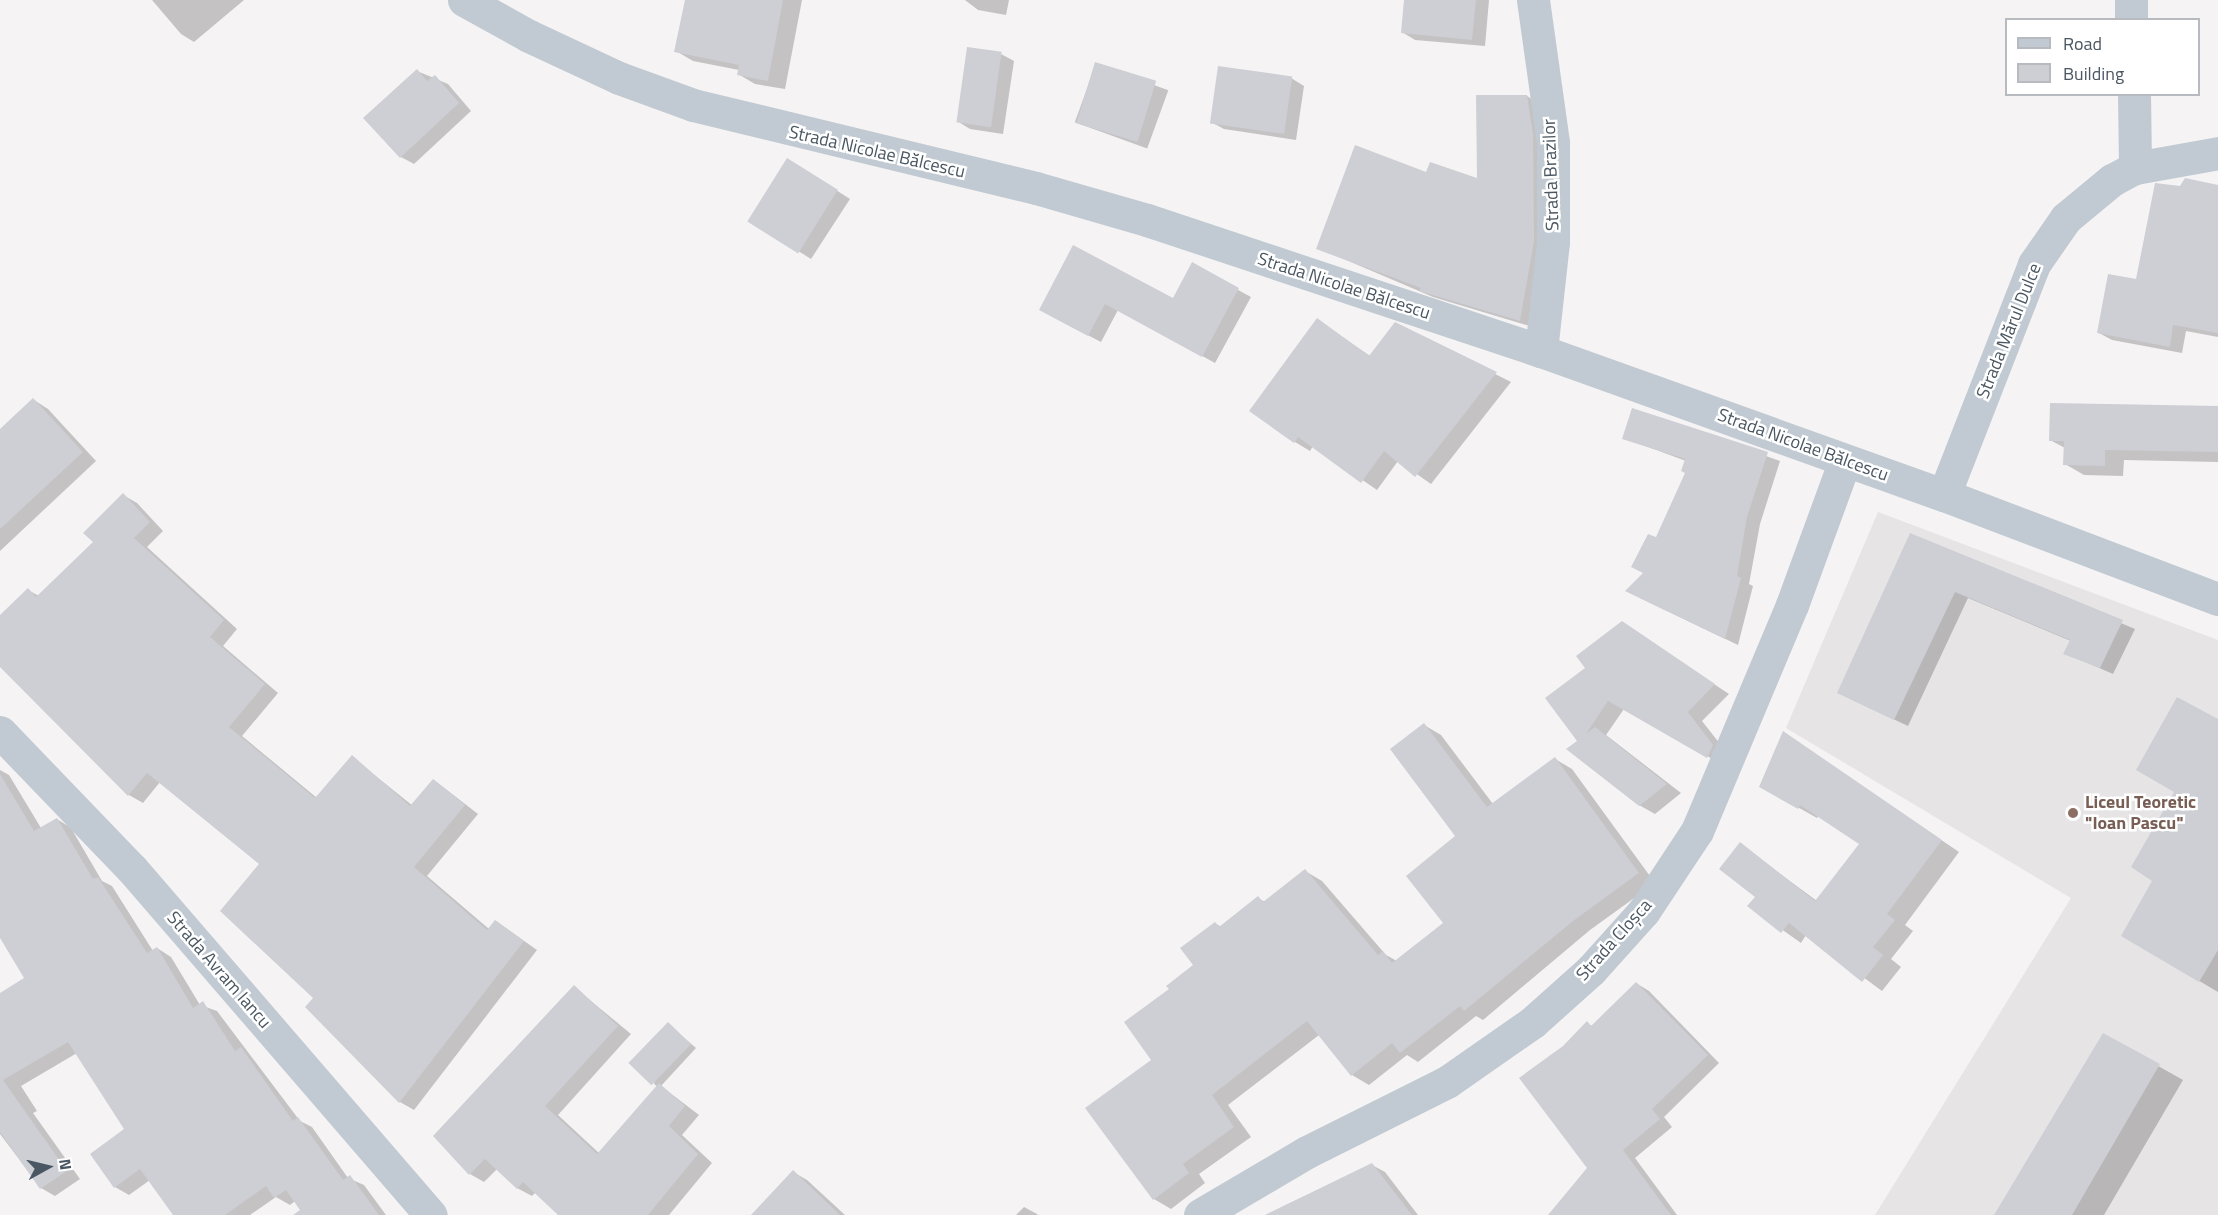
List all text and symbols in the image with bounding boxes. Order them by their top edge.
legend [2005,18,2200,96]
text: Road [2063,30,2102,57]
text: Building [2063,60,2124,87]
street label: Strada Brazilor [1538,119,1564,231]
street label: Strada Nicolae Bălcescu [787,121,967,183]
street label: Strada Nicolae Bălcescu [1255,248,1433,324]
street label: Strada Mărul Dulce [1972,260,2046,402]
street label: Strada Nicolae Bălcescu [1715,404,1891,486]
place label: Liceul Teoretic "Ioan Pascu" [2085,792,2196,834]
marker: Liceul Teoretic "Ioan Pascu" [2066,806,2080,820]
street label: Strada Cloșca [1572,895,1656,985]
street label: Strada Avram Iancu [162,907,276,1033]
north arrow [18,1137,78,1197]
text: N [53,1157,78,1172]

